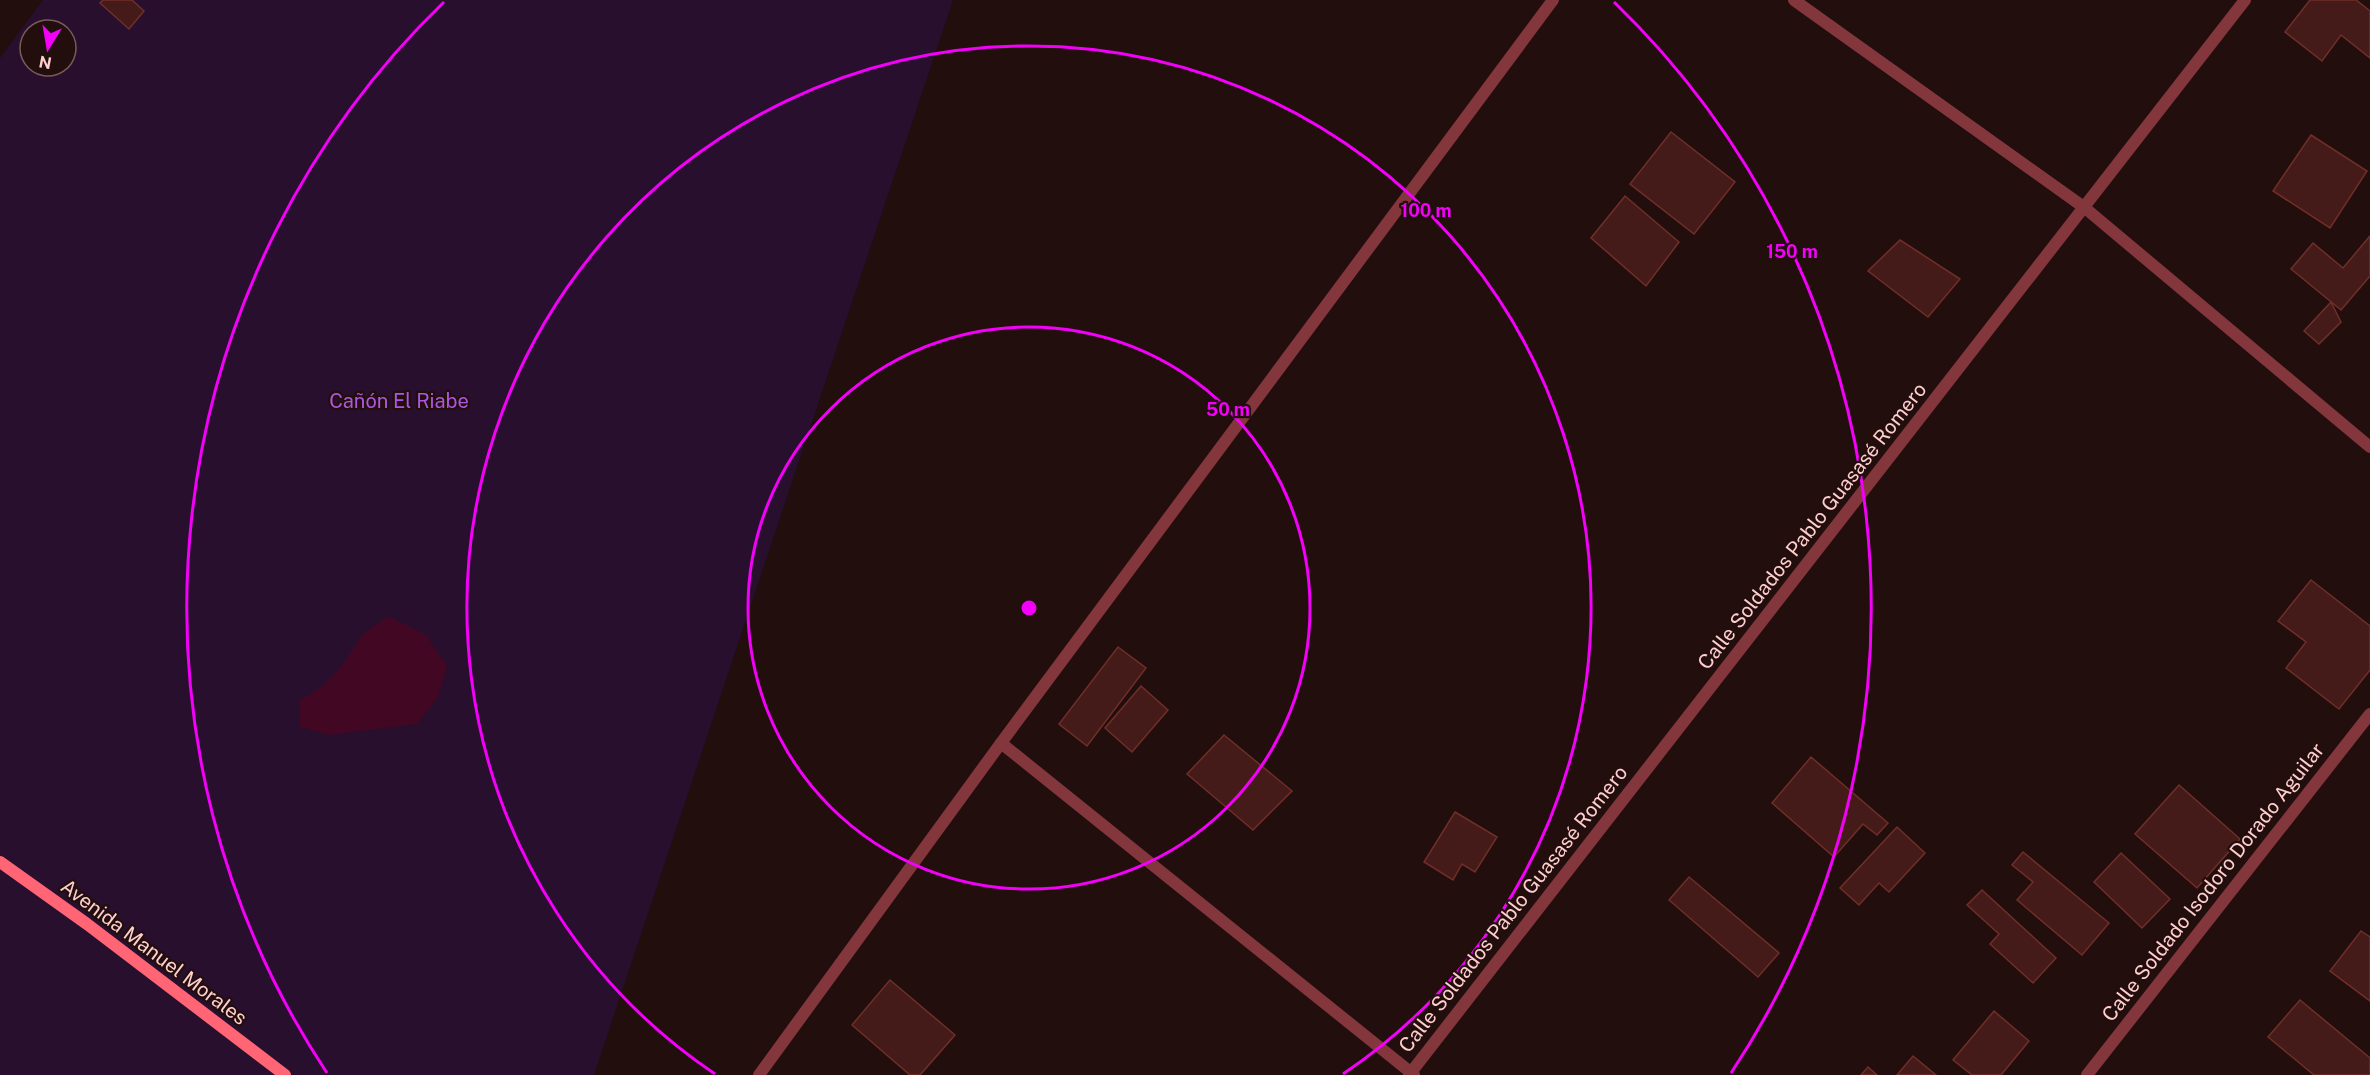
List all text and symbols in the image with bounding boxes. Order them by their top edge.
north arrow [18,18,78,78]
text: N [37,52,53,73]
text: 100 m [1400,200,1452,221]
text: 150 m [1766,241,1818,262]
street label: Calle Soldados Pablo Guasasé Romero [1693,378,1931,674]
park label: Cañón El Riabe [329,389,469,413]
text: 50 m [1206,399,1250,420]
centre of rings [1019,598,1039,618]
street label: Calle Soldado Isodoro Dorado Aguilar [2097,738,2329,1026]
street label: Calle Soldados Pablo Guasasé Romero [1394,761,1632,1057]
street label: Avenida Manuel Morales [56,874,252,1030]

